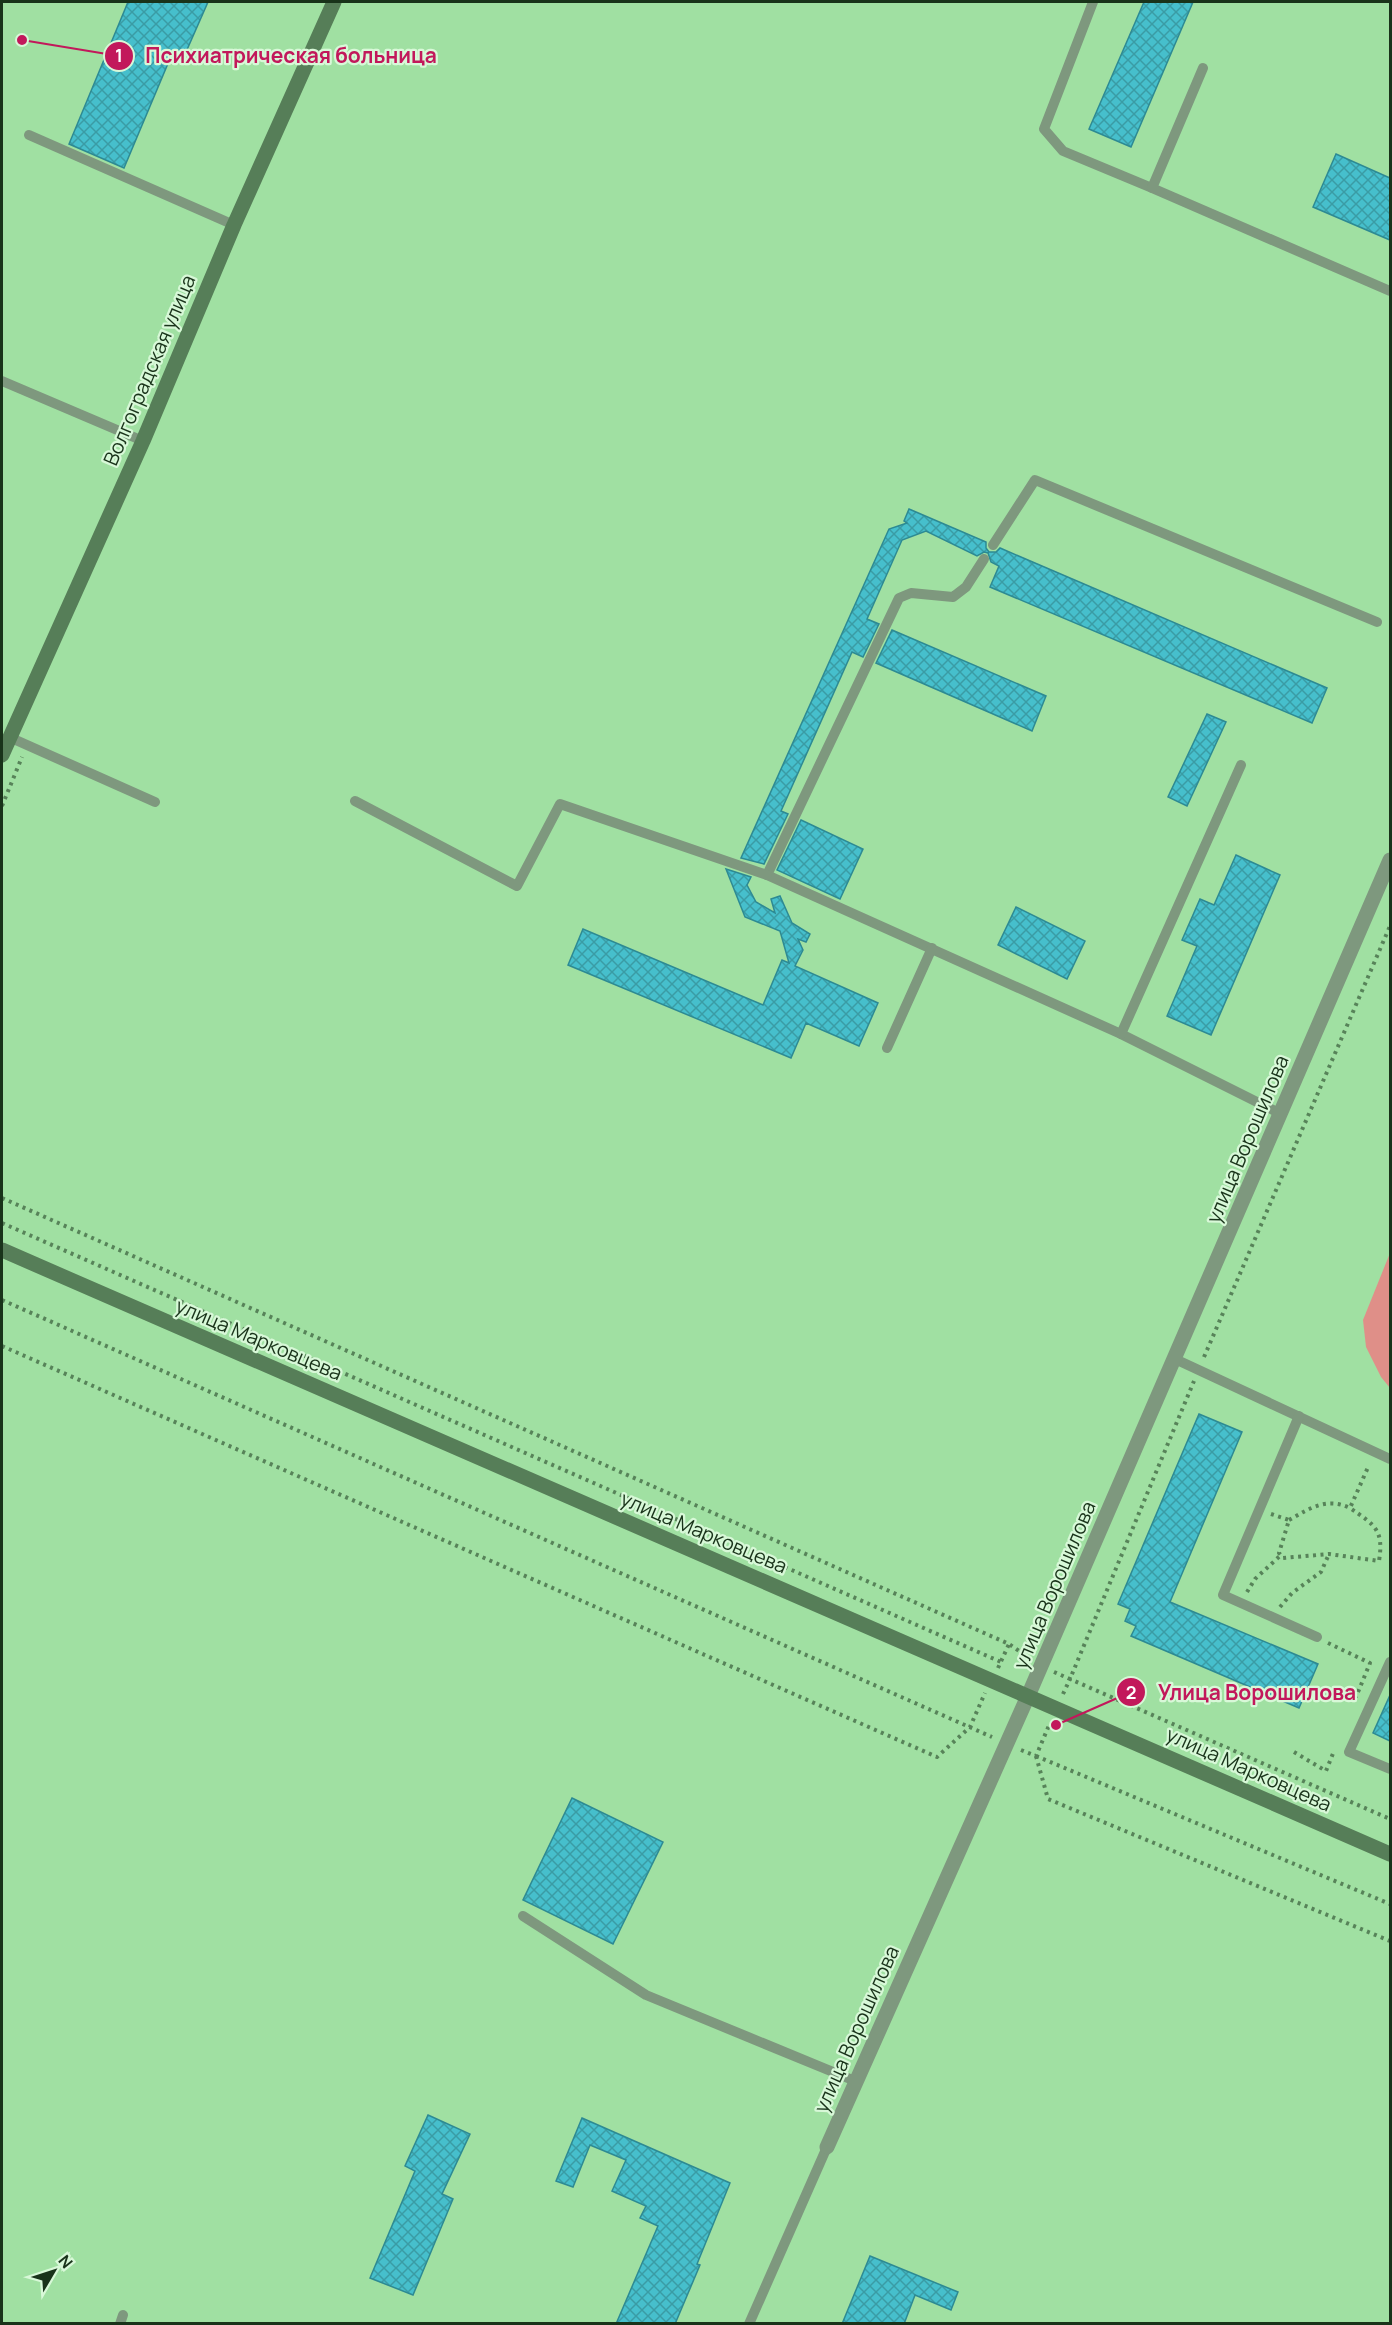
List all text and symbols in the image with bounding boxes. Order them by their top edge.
callout: Психиатрическая больница [104,36,449,75]
text: Психиатрическая больница [145,41,437,69]
text: 1 [115,43,123,67]
street label: Волгоградская улица [97,271,201,469]
street label: улица Ворошилова [1199,1051,1295,1227]
street label: улица Марковцева [172,1292,346,1386]
street label: улица Марковцева [617,1485,791,1579]
street label: улица Ворошилова [1006,1497,1102,1673]
callout: Улица Ворошилова [1116,1673,1368,1712]
text: Улица Ворошилова [1158,1678,1356,1706]
text: 2 [1126,1680,1136,1704]
street label: улица Марковцева [1162,1720,1336,1818]
street label: улица Ворошилова [807,1941,905,2117]
north arrow [24,2241,84,2301]
text: N [53,2250,78,2273]

